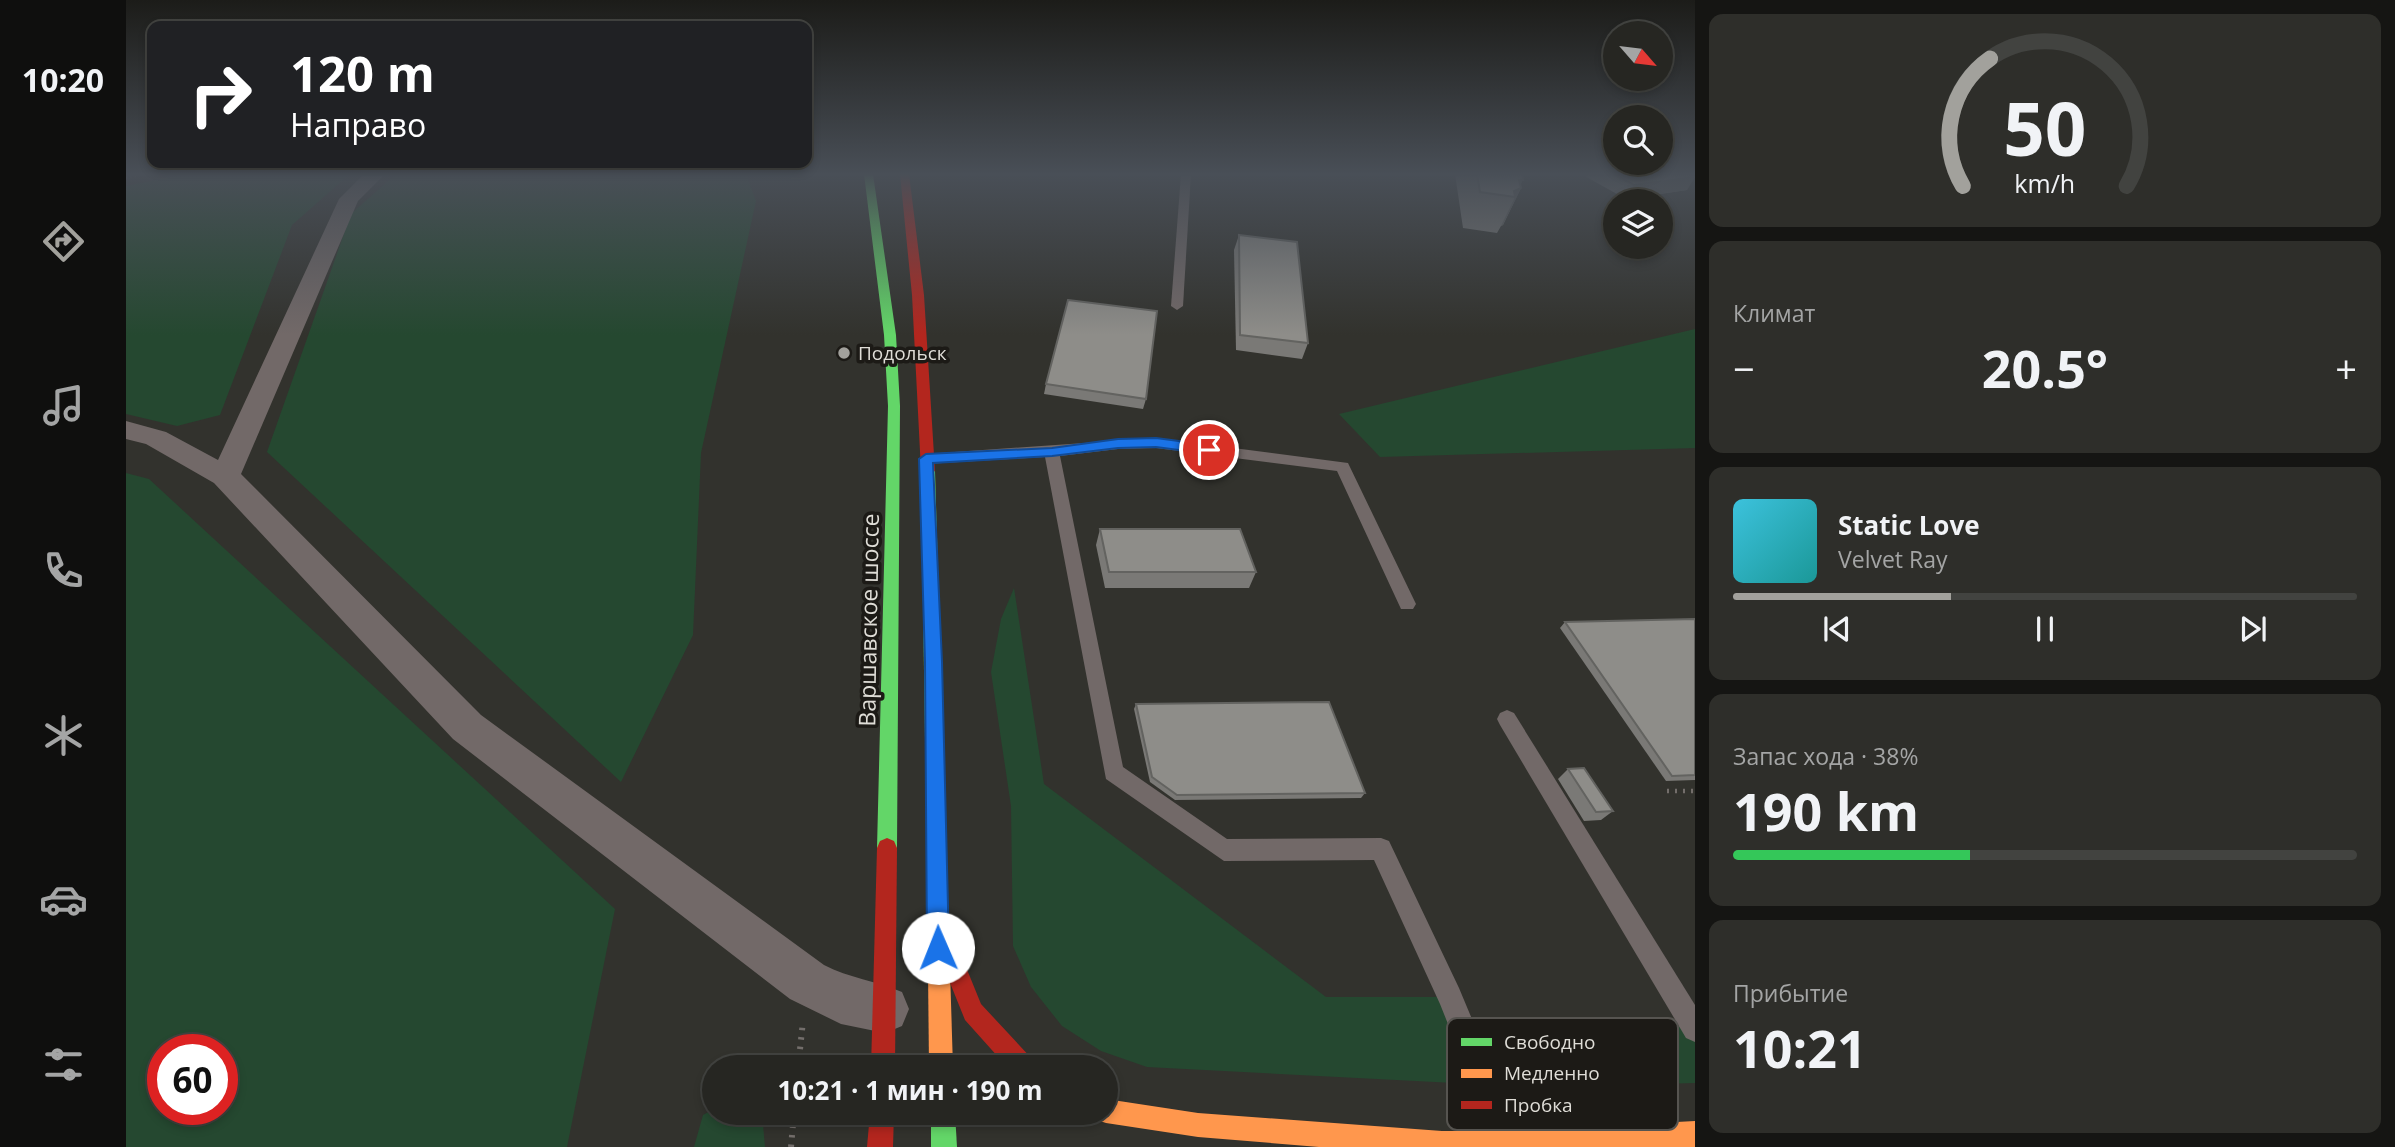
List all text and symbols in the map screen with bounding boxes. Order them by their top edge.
north arrow [1603,21,1673,91]
map controls [1603,21,1673,259]
text: 120 m [290,40,435,106]
icon: right [175,49,266,140]
text: 10:20 [22,58,104,101]
text: 50 [2003,79,2087,178]
text: Направо [290,103,426,146]
button: search [1603,105,1673,175]
text: km/h [2015,166,2075,200]
button: layers [1603,189,1673,259]
icon: directions [39,217,88,266]
text: Климат [1733,297,1815,329]
text: 20.5° [1982,332,2108,403]
place label: Подольск [858,340,947,366]
text: − [1733,342,1755,394]
text: + [2335,342,2357,394]
marker: Подольск [836,345,852,361]
icon: music [39,381,88,430]
pin [1179,420,1239,480]
icon: arrive [1190,431,1228,469]
text: Static Love [1838,507,1980,543]
street label: Варшавское шоссе [850,513,886,727]
text: Velvet Ray [1838,543,1948,575]
icon: phone [39,546,88,595]
icon: previous [1818,610,1856,648]
icon: pause [2026,610,2064,648]
icon: next [2234,610,2272,648]
icon: climate [39,711,88,760]
text: Запас хода · 38% [1733,740,1918,772]
text: 190 km [1733,775,1919,846]
icon: car [39,875,88,924]
position arrow [901,911,975,985]
text: Прибытие [1733,977,1848,1009]
text: 10:21 [1733,1012,1867,1083]
legend [1447,1018,1678,1130]
text: Свободно [1504,1029,1595,1055]
speed limit sign: 60 [147,1034,238,1125]
icon: filters [39,1040,88,1089]
text: Медленно [1504,1060,1600,1086]
text: 10:21 · 1 мин · 190 m [777,1072,1043,1108]
text: Пробка [1504,1092,1573,1118]

